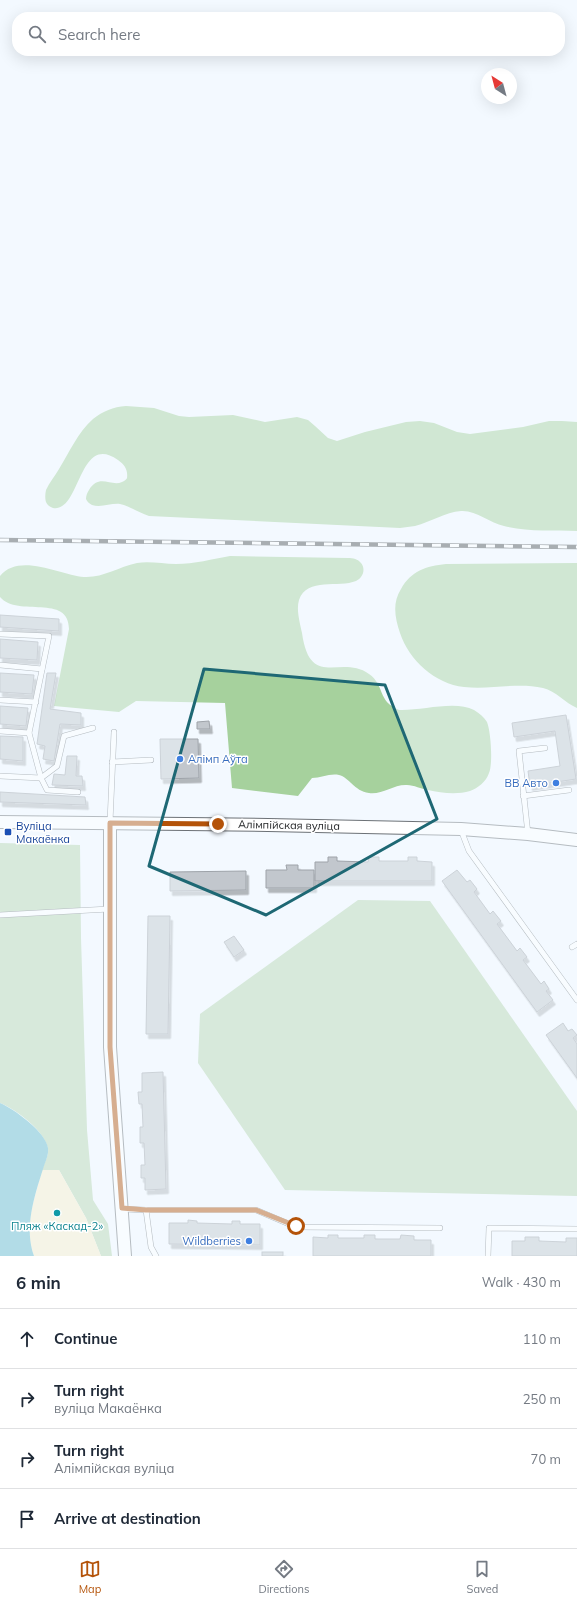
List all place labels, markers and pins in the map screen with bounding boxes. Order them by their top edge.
place label: Алімп Аўта [188,752,248,766]
marker: Алімп Аўта [175,754,185,764]
place label: ВВ Авто [504,776,548,790]
marker: ВВ Авто [551,778,561,788]
place label: Вуліца Макаёнка [16,819,70,846]
marker: Вуліца Макаёнка [3,827,13,837]
marker: Пляж «Каскад-2» [52,1208,62,1218]
place label: Пляж «Каскад-2» [11,1219,103,1233]
place label: Wildberries [182,1234,241,1248]
marker: Wildberries [244,1236,254,1246]

